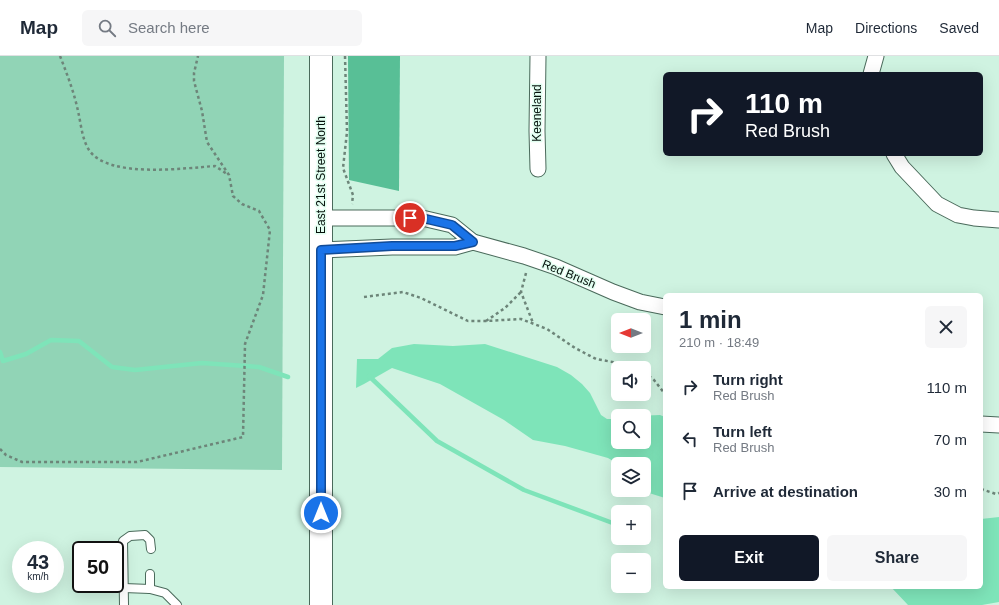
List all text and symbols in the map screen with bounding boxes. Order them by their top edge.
search box [82,10,362,46]
text: Map [20,17,58,38]
icon: search [96,17,118,39]
text: Search here [128,19,210,36]
text: Map [806,20,833,36]
text: Directions [855,20,917,36]
text: Saved [939,20,979,36]
street label: Keeneland [530,84,544,142]
icon: right [679,88,731,140]
text: 110 m [745,88,823,119]
street label: East 21st Street North [314,116,328,234]
text: Red Brush [745,121,830,141]
pin [393,201,427,235]
icon: arrive [399,207,421,229]
street label: Red Brush [540,257,598,291]
text: 1 min [679,306,742,333]
button: close [925,306,967,348]
north arrow [611,313,651,353]
map controls [611,313,651,593]
text: 210 m · 18:49 [679,335,759,350]
button: sound [611,361,651,401]
text: Turn right [713,371,783,388]
icon: right [679,376,701,398]
text: 110 m [926,379,967,396]
text: Red Brush [713,388,774,403]
button: search [611,409,651,449]
text: Turn left [713,423,772,440]
icon: left [679,428,701,450]
text: 70 m [934,431,967,448]
text: Red Brush [713,440,774,455]
button: layers [611,457,651,497]
icon: arrive [679,480,701,502]
text: Arrive at destination [713,483,858,500]
text: 30 m [934,483,967,500]
position arrow [300,492,342,534]
button: + [611,505,651,545]
button: Exit [679,535,819,581]
button: Share [827,535,967,581]
speed limit sign: 50 [72,541,124,593]
text: 43 [27,551,49,573]
button: − [611,553,651,593]
text: km/h [27,571,49,582]

